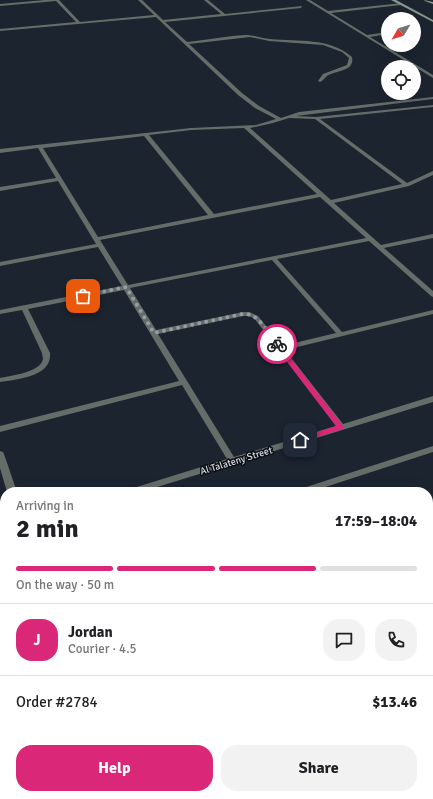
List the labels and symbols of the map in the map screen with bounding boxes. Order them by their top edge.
north arrow [381,12,421,52]
pin [66,279,100,313]
courier [257,324,297,364]
pin [283,423,317,457]
street label: Al Talateny Street [199,444,274,478]

